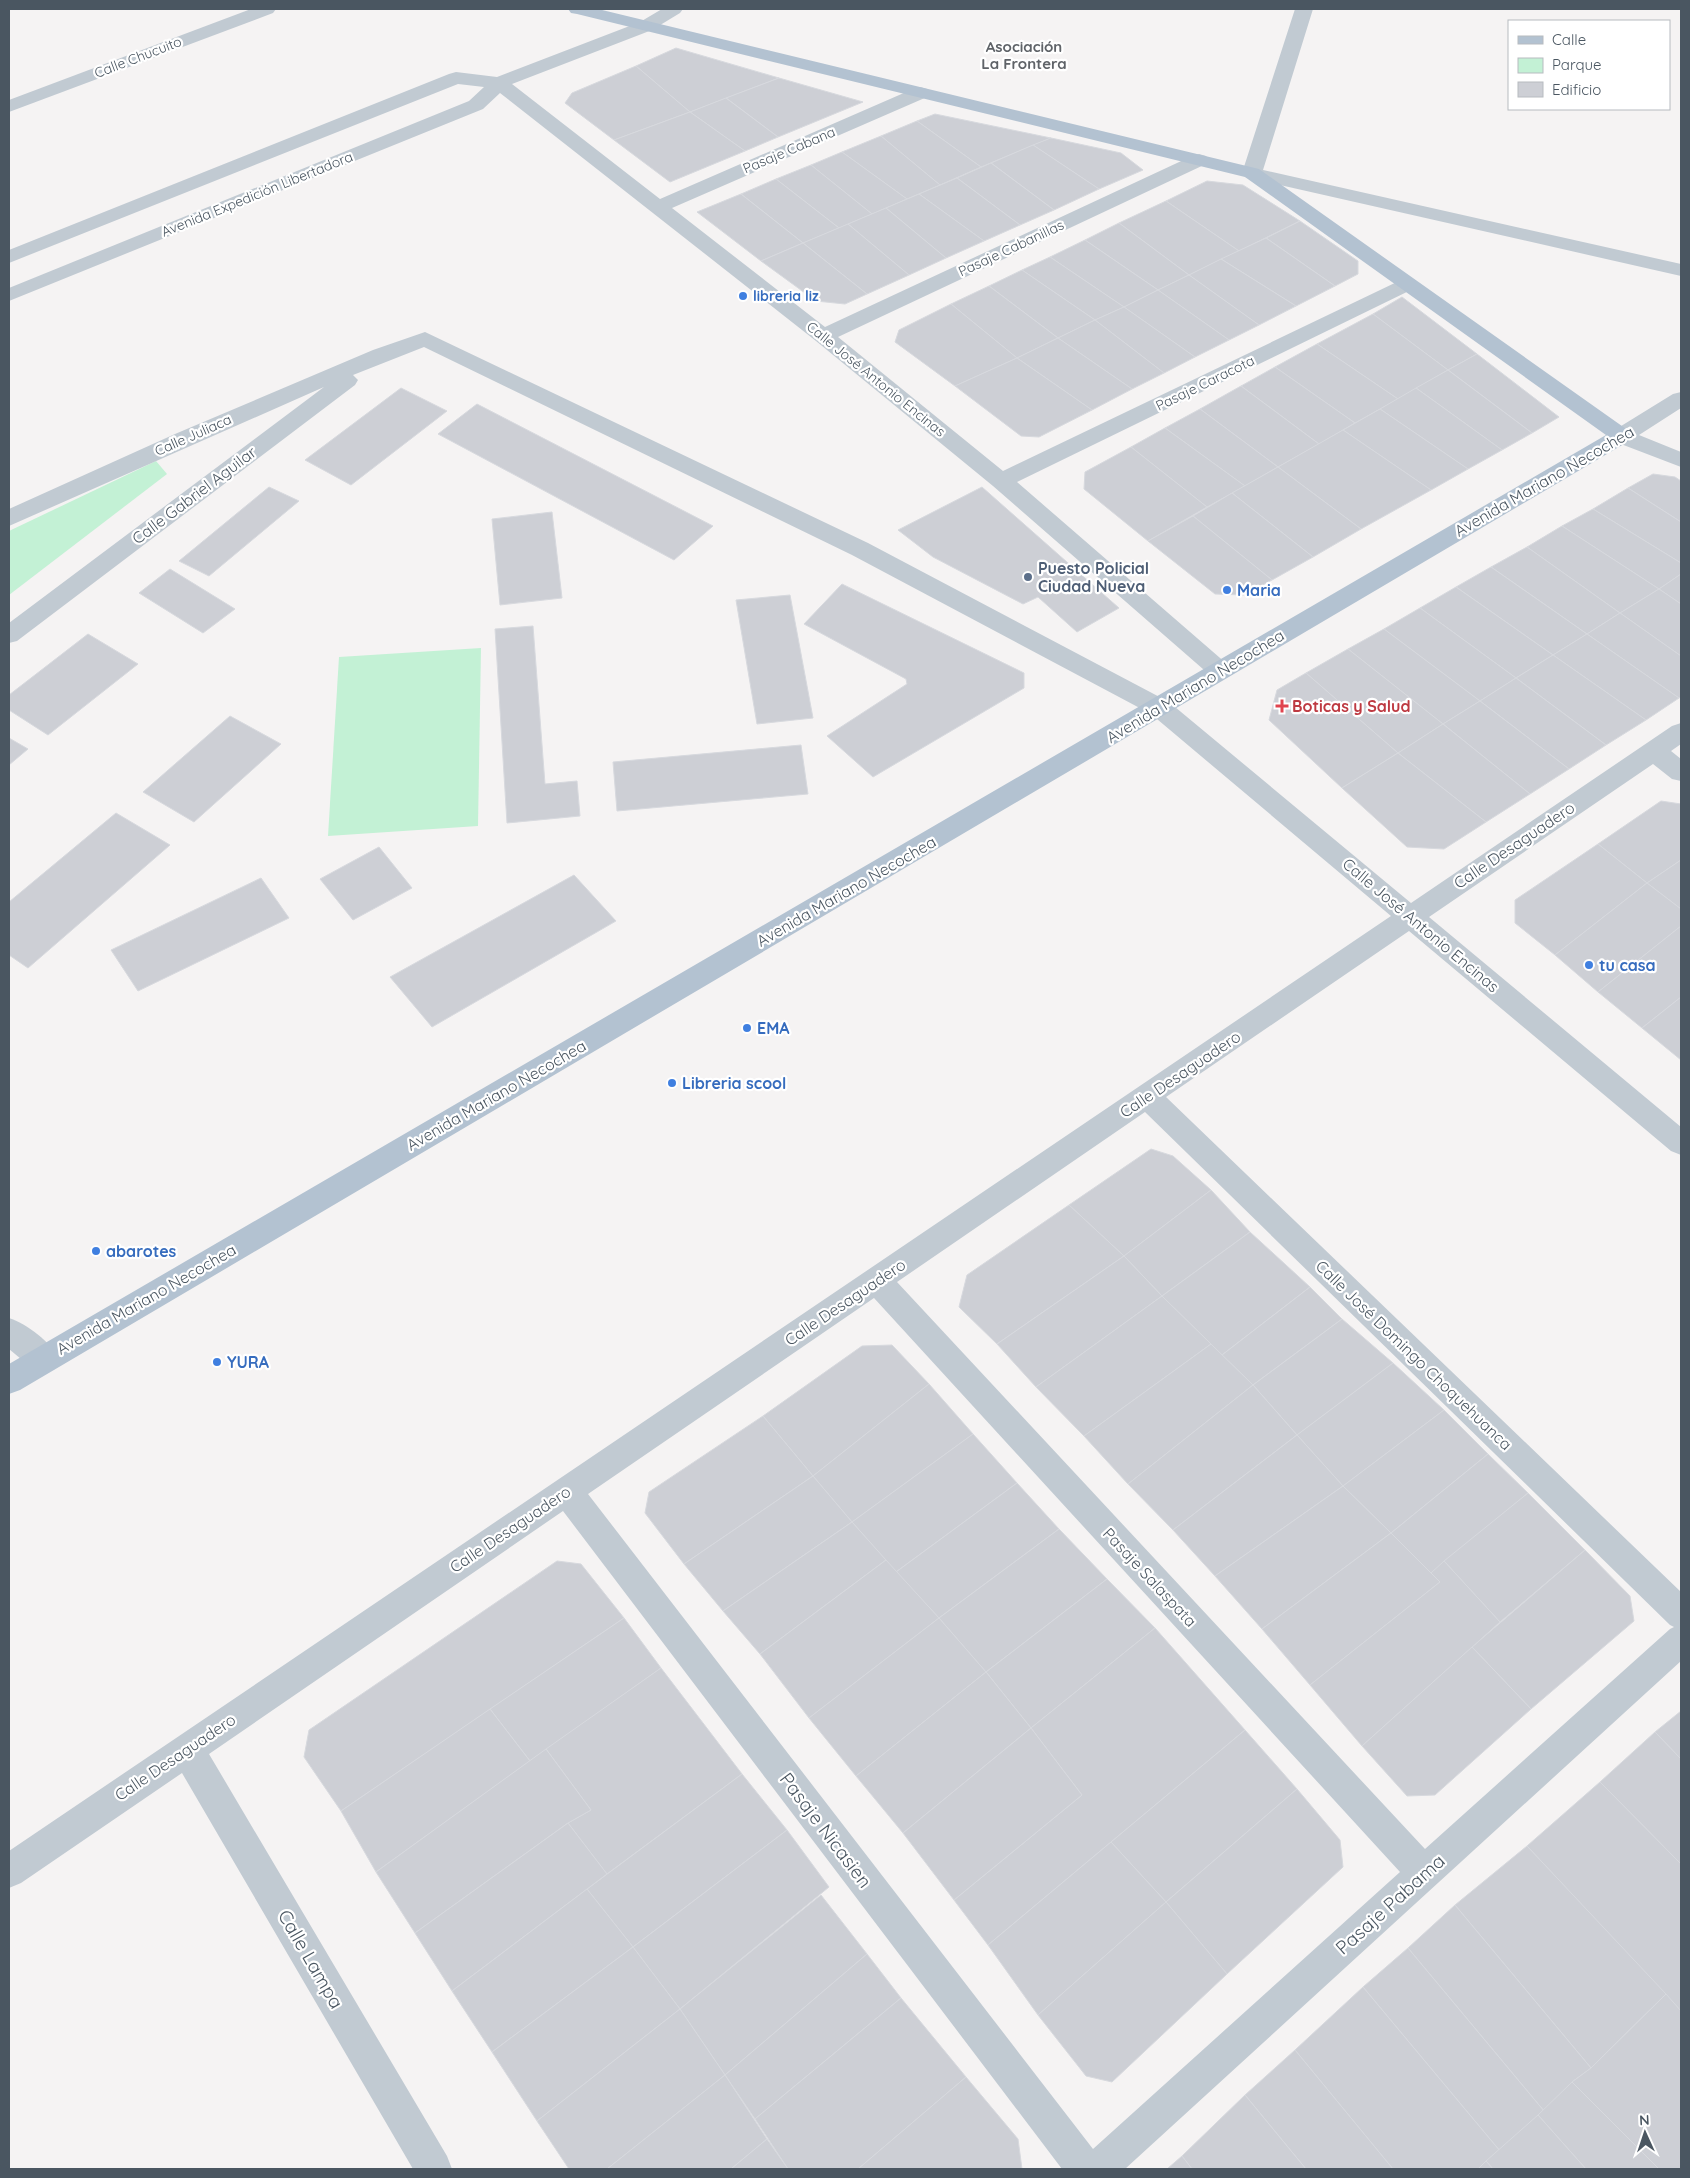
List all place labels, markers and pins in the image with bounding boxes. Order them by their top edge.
place label: libreria liz [753,287,819,305]
marker: libreria liz [737,290,749,302]
place label: Puesto Policial Ciudad Nueva [1038,558,1149,596]
marker: Puesto Policial Ciudad Nueva [1022,571,1034,583]
place label: Maria [1237,580,1281,600]
marker: Maria [1221,584,1233,596]
place label: Boticas y Salud [1292,696,1410,716]
marker: Boticas y Salud [1276,700,1288,712]
place label: tu casa [1599,955,1656,975]
marker: tu casa [1583,959,1595,971]
place label: EMA [757,1018,790,1038]
marker: EMA [741,1022,753,1034]
place label: Libreria scool [682,1073,786,1093]
marker: Libreria scool [666,1077,678,1089]
place label: abarotes [106,1241,177,1261]
marker: abarotes [90,1245,102,1257]
place label: YURA [227,1352,270,1372]
marker: YURA [211,1356,223,1368]

